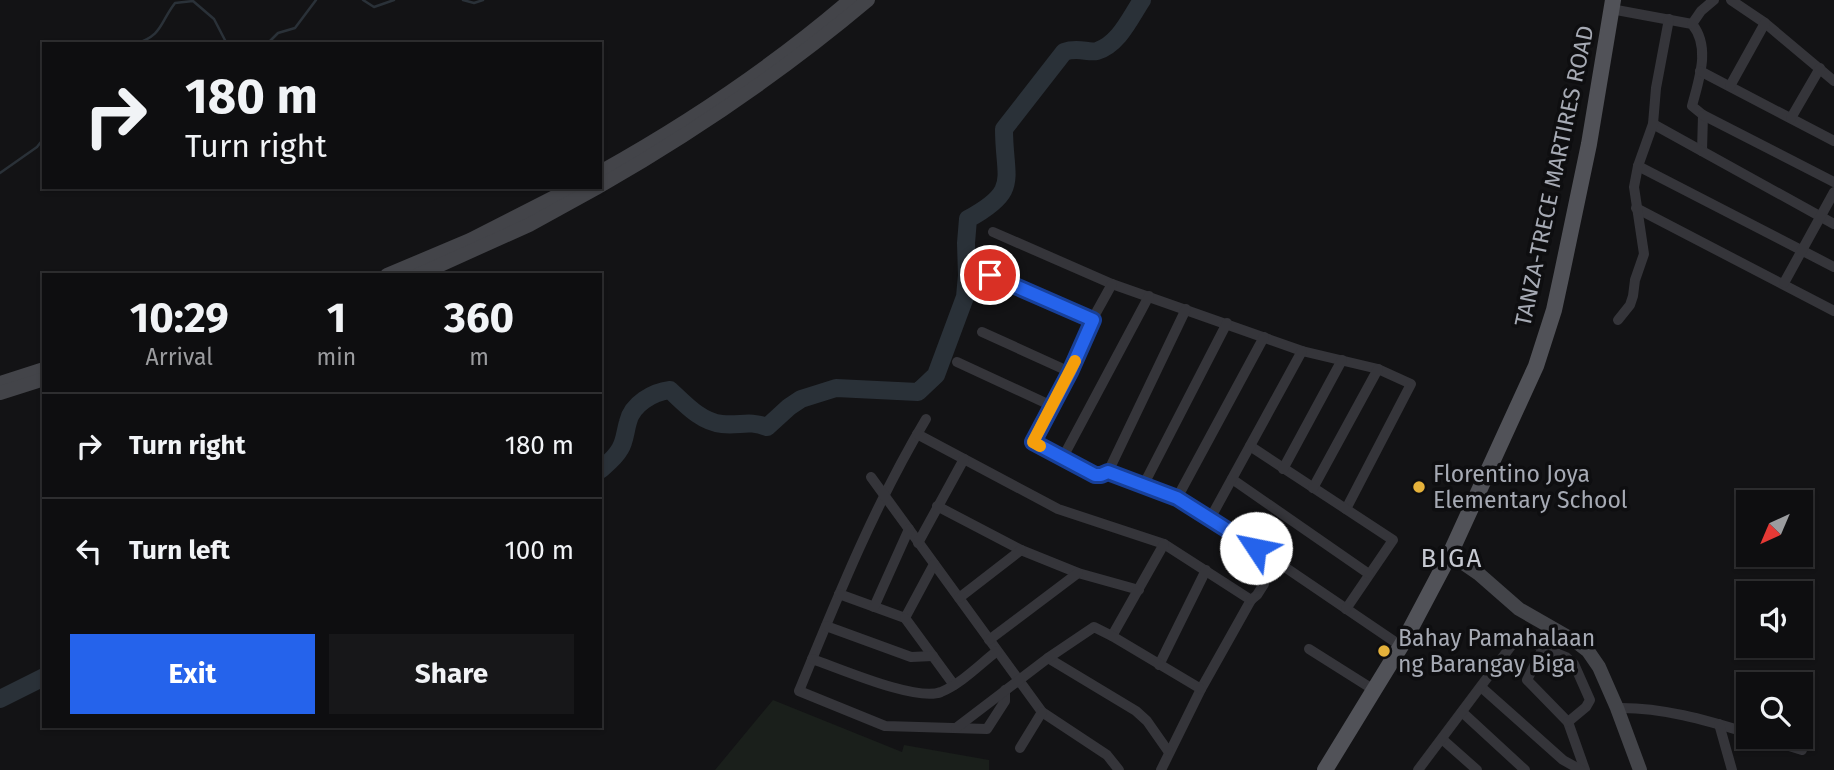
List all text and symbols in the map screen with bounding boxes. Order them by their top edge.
street label: TANZA-TRECE MARTIRES ROAD [1508,23,1600,329]
text: 180 m [185,67,318,126]
icon: right [70,70,161,161]
text: Turn right [185,127,327,165]
pin [960,245,1020,305]
icon: arrive [971,256,1009,294]
text: 10:29 [130,293,229,343]
text: 1 [327,293,346,343]
text: 360 [444,293,514,343]
text: Arrival [146,343,213,371]
text: min [317,343,356,371]
text: m [469,343,489,371]
icon: right [70,427,108,465]
text: Turn right [129,430,246,461]
text: 180 m [505,430,574,461]
place label: Florentino Joya Elementary School [1433,460,1628,514]
marker: Florentino Joya Elementary School [1411,479,1427,495]
north arrow [1736,490,1813,567]
map controls [1736,490,1813,749]
position arrow [1219,511,1293,585]
icon: left [70,532,108,570]
text: Turn left [129,535,230,566]
text: 100 m [505,535,574,566]
district label: BIGA [1421,543,1483,574]
button: sound [1736,581,1813,658]
place label: Bahay Pamahalaan ng Barangay Biga [1398,624,1595,678]
button: Exit [70,634,315,714]
button: Share [329,634,574,714]
marker: Bahay Pamahalaan ng Barangay Biga [1376,643,1392,659]
button: search [1736,672,1813,749]

